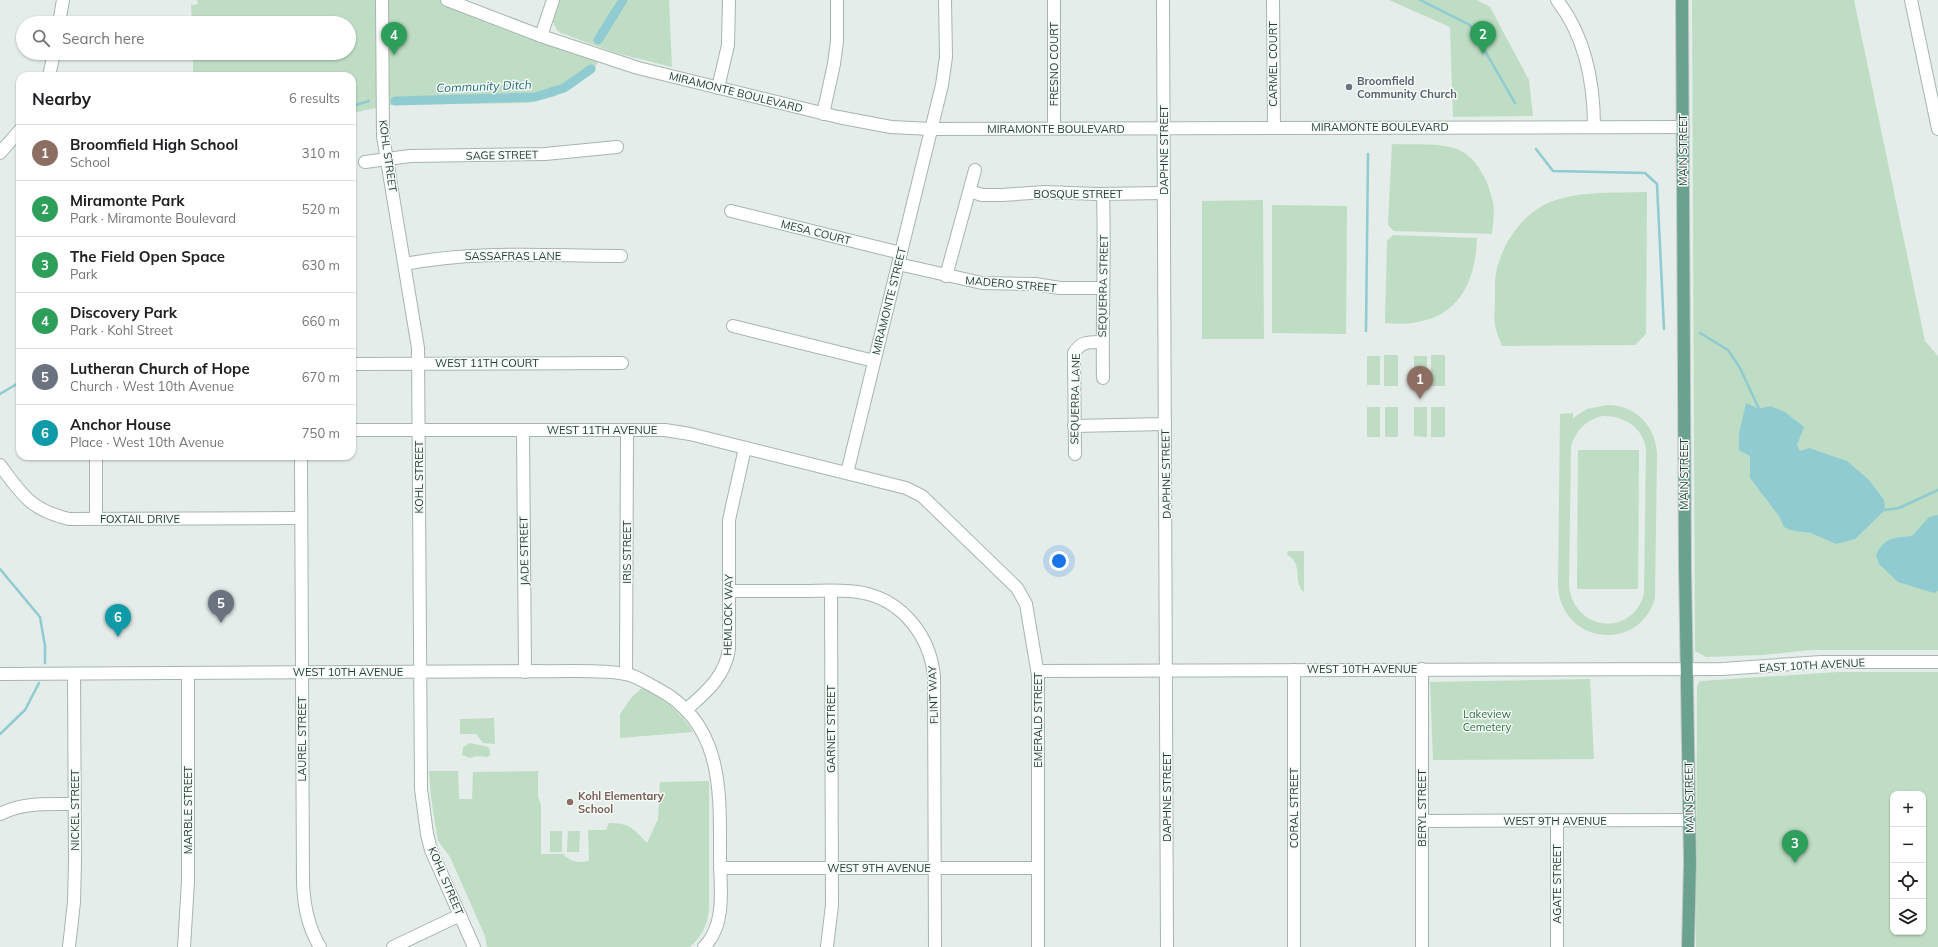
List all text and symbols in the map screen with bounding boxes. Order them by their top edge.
search box [16,16,356,60]
street label: FRESNO COURT [1047,21,1061,106]
street label: CARMEL COURT [1266,21,1280,107]
pin: 2 [1470,21,1496,54]
pin: 4 [381,22,407,55]
icon: search [30,27,52,49]
text: Search here [62,29,144,48]
street label: MIRAMONTE BOULEVARD [668,69,804,115]
place label: Broomfield Community Church [1357,74,1457,101]
water label: Community Ditch [436,77,532,95]
marker: Broomfield Community Church [1344,82,1354,92]
text: Nearby [32,88,91,109]
text: 6 results [289,90,340,106]
street label: DAPHNE STREET [1157,105,1171,195]
street label: MAIN STREET [1676,114,1690,186]
street label: KOHL STREET [376,119,400,193]
street label: MIRAMONTE BOULEVARD [1311,120,1449,134]
street label: MIRAMONTE BOULEVARD [987,122,1125,136]
text: Broomfield High School [70,135,238,154]
text: 1 [41,145,49,161]
text: 310 m [302,145,340,161]
street label: SAGE STREET [466,147,539,163]
text: School [70,154,110,170]
street label: BOSQUE STREET [1033,187,1123,201]
text: Miramonte Park [70,191,185,210]
text: 2 [41,201,49,217]
text: 520 m [302,201,340,217]
text: Park · Miramonte Boulevard [70,210,236,226]
street label: MESA COURT [780,217,853,248]
street label: SEQUERRA STREET [1095,234,1111,337]
street label: MIRAMONTE STREET [869,245,909,356]
text: The Field Open Space [70,247,225,266]
street label: SASSAFRAS LANE [465,249,561,263]
text: 3 [41,257,49,273]
text: 630 m [302,257,340,273]
text: Park [70,266,97,282]
street label: MADERO STREET [965,273,1058,295]
text: Discovery Park [70,303,177,322]
text: 4 [41,313,49,329]
text: 660 m [302,313,340,329]
text: Park · Kohl Street [70,322,173,338]
street label: SEQUERRA LANE [1067,353,1083,445]
street label: WEST 11TH COURT [435,356,539,370]
text: Lutheran Church of Hope [70,359,250,378]
pin: 1 [1407,366,1433,399]
text: 5 [41,369,49,385]
text: 670 m [302,369,340,385]
text: Church · West 10th Avenue [70,378,234,394]
text: Anchor House [70,415,171,434]
street label: WEST 11TH AVENUE [547,423,657,437]
text: 6 [41,425,49,441]
text: 750 m [302,425,340,441]
street label: DAPHNE STREET [1158,429,1174,519]
text: Place · West 10th Avenue [70,434,224,450]
street label: MAIN STREET [1677,438,1691,510]
street label: KOHL STREET [412,440,426,513]
street label: FOXTAIL DRIVE [100,512,180,526]
street label: JADE STREET [516,516,532,586]
street label: IRIS STREET [620,520,634,584]
your location [1049,551,1069,571]
street label: HEMLOCK WAY [720,574,736,656]
pin: 5 [208,590,234,623]
pin: 6 [105,604,131,637]
street label: EAST 10TH AVENUE [1759,655,1865,675]
street label: WEST 10TH AVENUE [1307,662,1417,676]
street label: WEST 10TH AVENUE [293,665,403,679]
street label: FLINT WAY [925,665,941,724]
street label: EMERALD STREET [1031,672,1045,768]
street label: GARNET STREET [824,685,838,773]
street label: LAUREL STREET [295,696,309,782]
park label: Lakeview Cemetery [1463,707,1512,734]
street label: DAPHNE STREET [1160,752,1174,842]
street label: MAIN STREET [1681,761,1697,833]
street label: MARBLE STREET [181,765,195,854]
street label: CORAL STREET [1287,767,1301,848]
street label: NICKEL STREET [68,769,82,851]
street label: BERYL STREET [1415,769,1429,847]
place label: Kohl Elementary School [578,789,664,816]
map controls [1890,791,1926,935]
button: + [1890,791,1926,827]
marker: Kohl Elementary School [565,797,575,807]
street label: WEST 9TH AVENUE [1503,814,1607,828]
button: − [1890,827,1926,863]
pin: 3 [1782,830,1808,863]
street label: AGATE STREET [1550,844,1564,924]
street label: KOHL STREET [425,845,467,918]
street label: WEST 9TH AVENUE [827,861,931,875]
button: locate [1890,863,1926,899]
button: layers [1890,899,1926,935]

